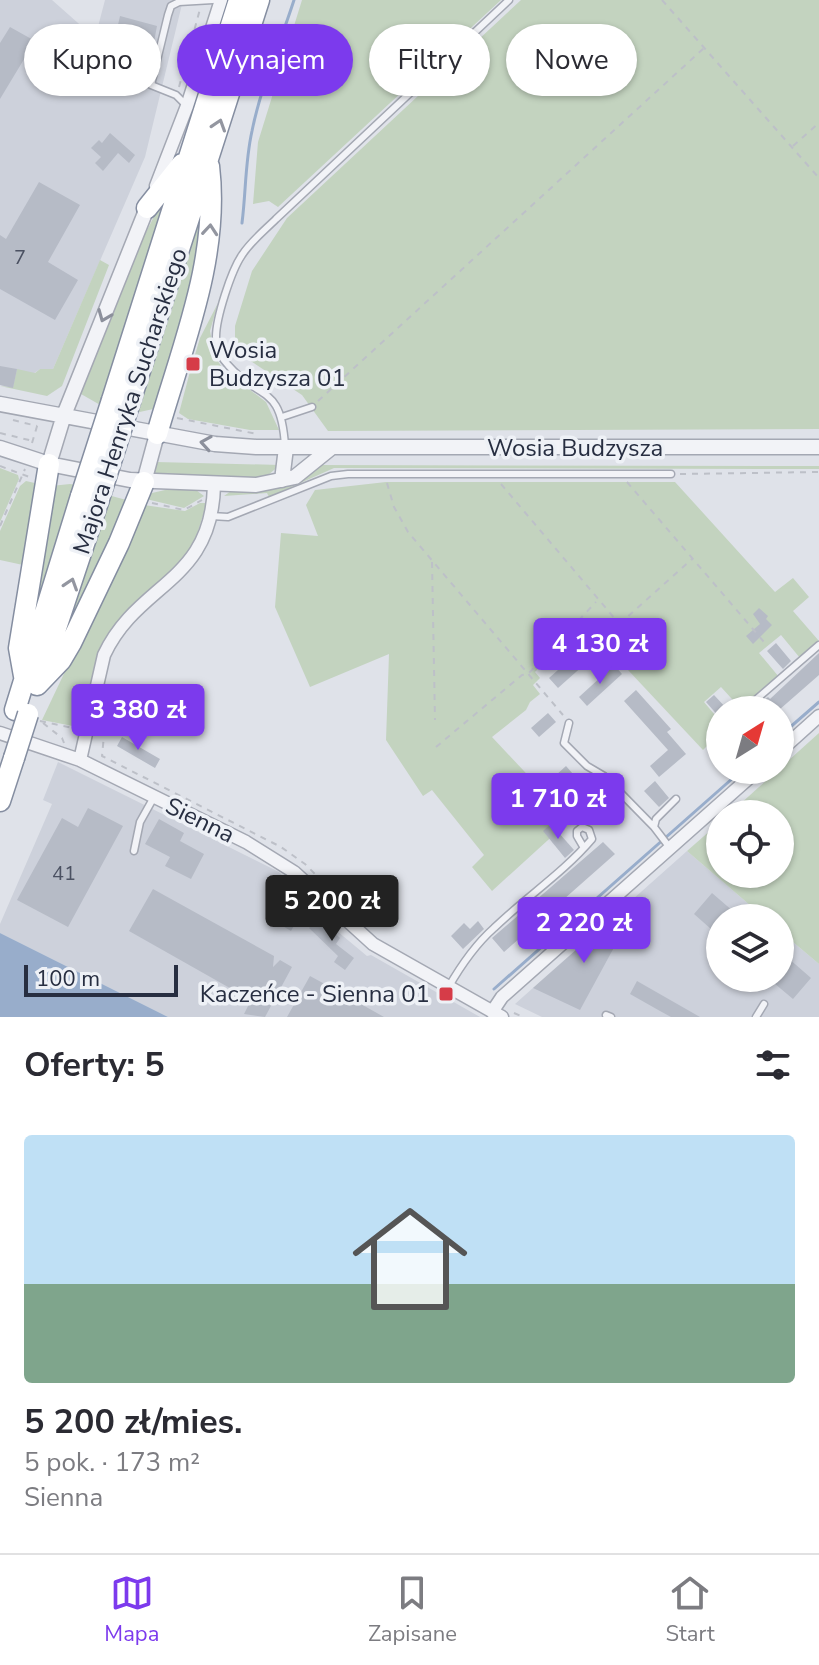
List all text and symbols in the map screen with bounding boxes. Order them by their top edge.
chip: Kupno [24,24,161,96]
chip: Wynajem [177,24,353,96]
chip: Filtry [369,24,490,96]
chip: Nowe [506,24,637,96]
one-way arrow [210,119,226,132]
one-way arrow [201,223,218,236]
house number: 7 [14,244,26,271]
street label: Majora Henryka Sucharskiego [65,244,195,558]
one-way arrow [97,308,114,322]
place label: Wosia Budzysza 01 [209,334,346,394]
marker: Wosia Budzysza 01 [184,355,202,373]
street label: Wosia Budzysza [487,432,663,464]
one-way arrow [199,435,213,452]
one-way arrow [62,578,78,591]
pin: 4 130 zł [517,618,683,686]
text: 4 130 zł [551,626,649,661]
pin: 3 380 zł [55,684,221,752]
text: 3 380 zł [89,692,187,727]
north arrow [706,696,794,784]
map controls [706,696,794,992]
pin: 1 710 zł [475,773,641,841]
text: 1 710 zł [509,781,607,816]
street label: Sienna [160,790,240,850]
button: locate [706,800,794,888]
house number: 41 [52,860,76,887]
pin: 5 200 zł [249,875,415,943]
text: 5 200 zł [283,883,381,918]
pin: 2 220 zł [501,897,667,965]
button: layers [706,904,794,992]
text: 2 220 zł [535,905,633,940]
scale bar [24,961,178,997]
text: 100 m [36,964,100,994]
place label: Kaczeńce - Sienna 01 [200,978,430,1010]
marker: Kaczeńce - Sienna 01 [437,985,455,1003]
text: Oferty: 5 [24,1042,165,1088]
icon: filters [751,1043,795,1087]
icon: home [338,1187,482,1331]
text: 5 200 zł/mies. [24,1399,242,1445]
text: 5 pok. · 173 m² [24,1445,200,1480]
text: Sienna [24,1480,103,1515]
tab: Mapa [104,1571,159,1649]
tab: Zapisane [368,1571,457,1649]
tab: Start [666,1571,715,1649]

